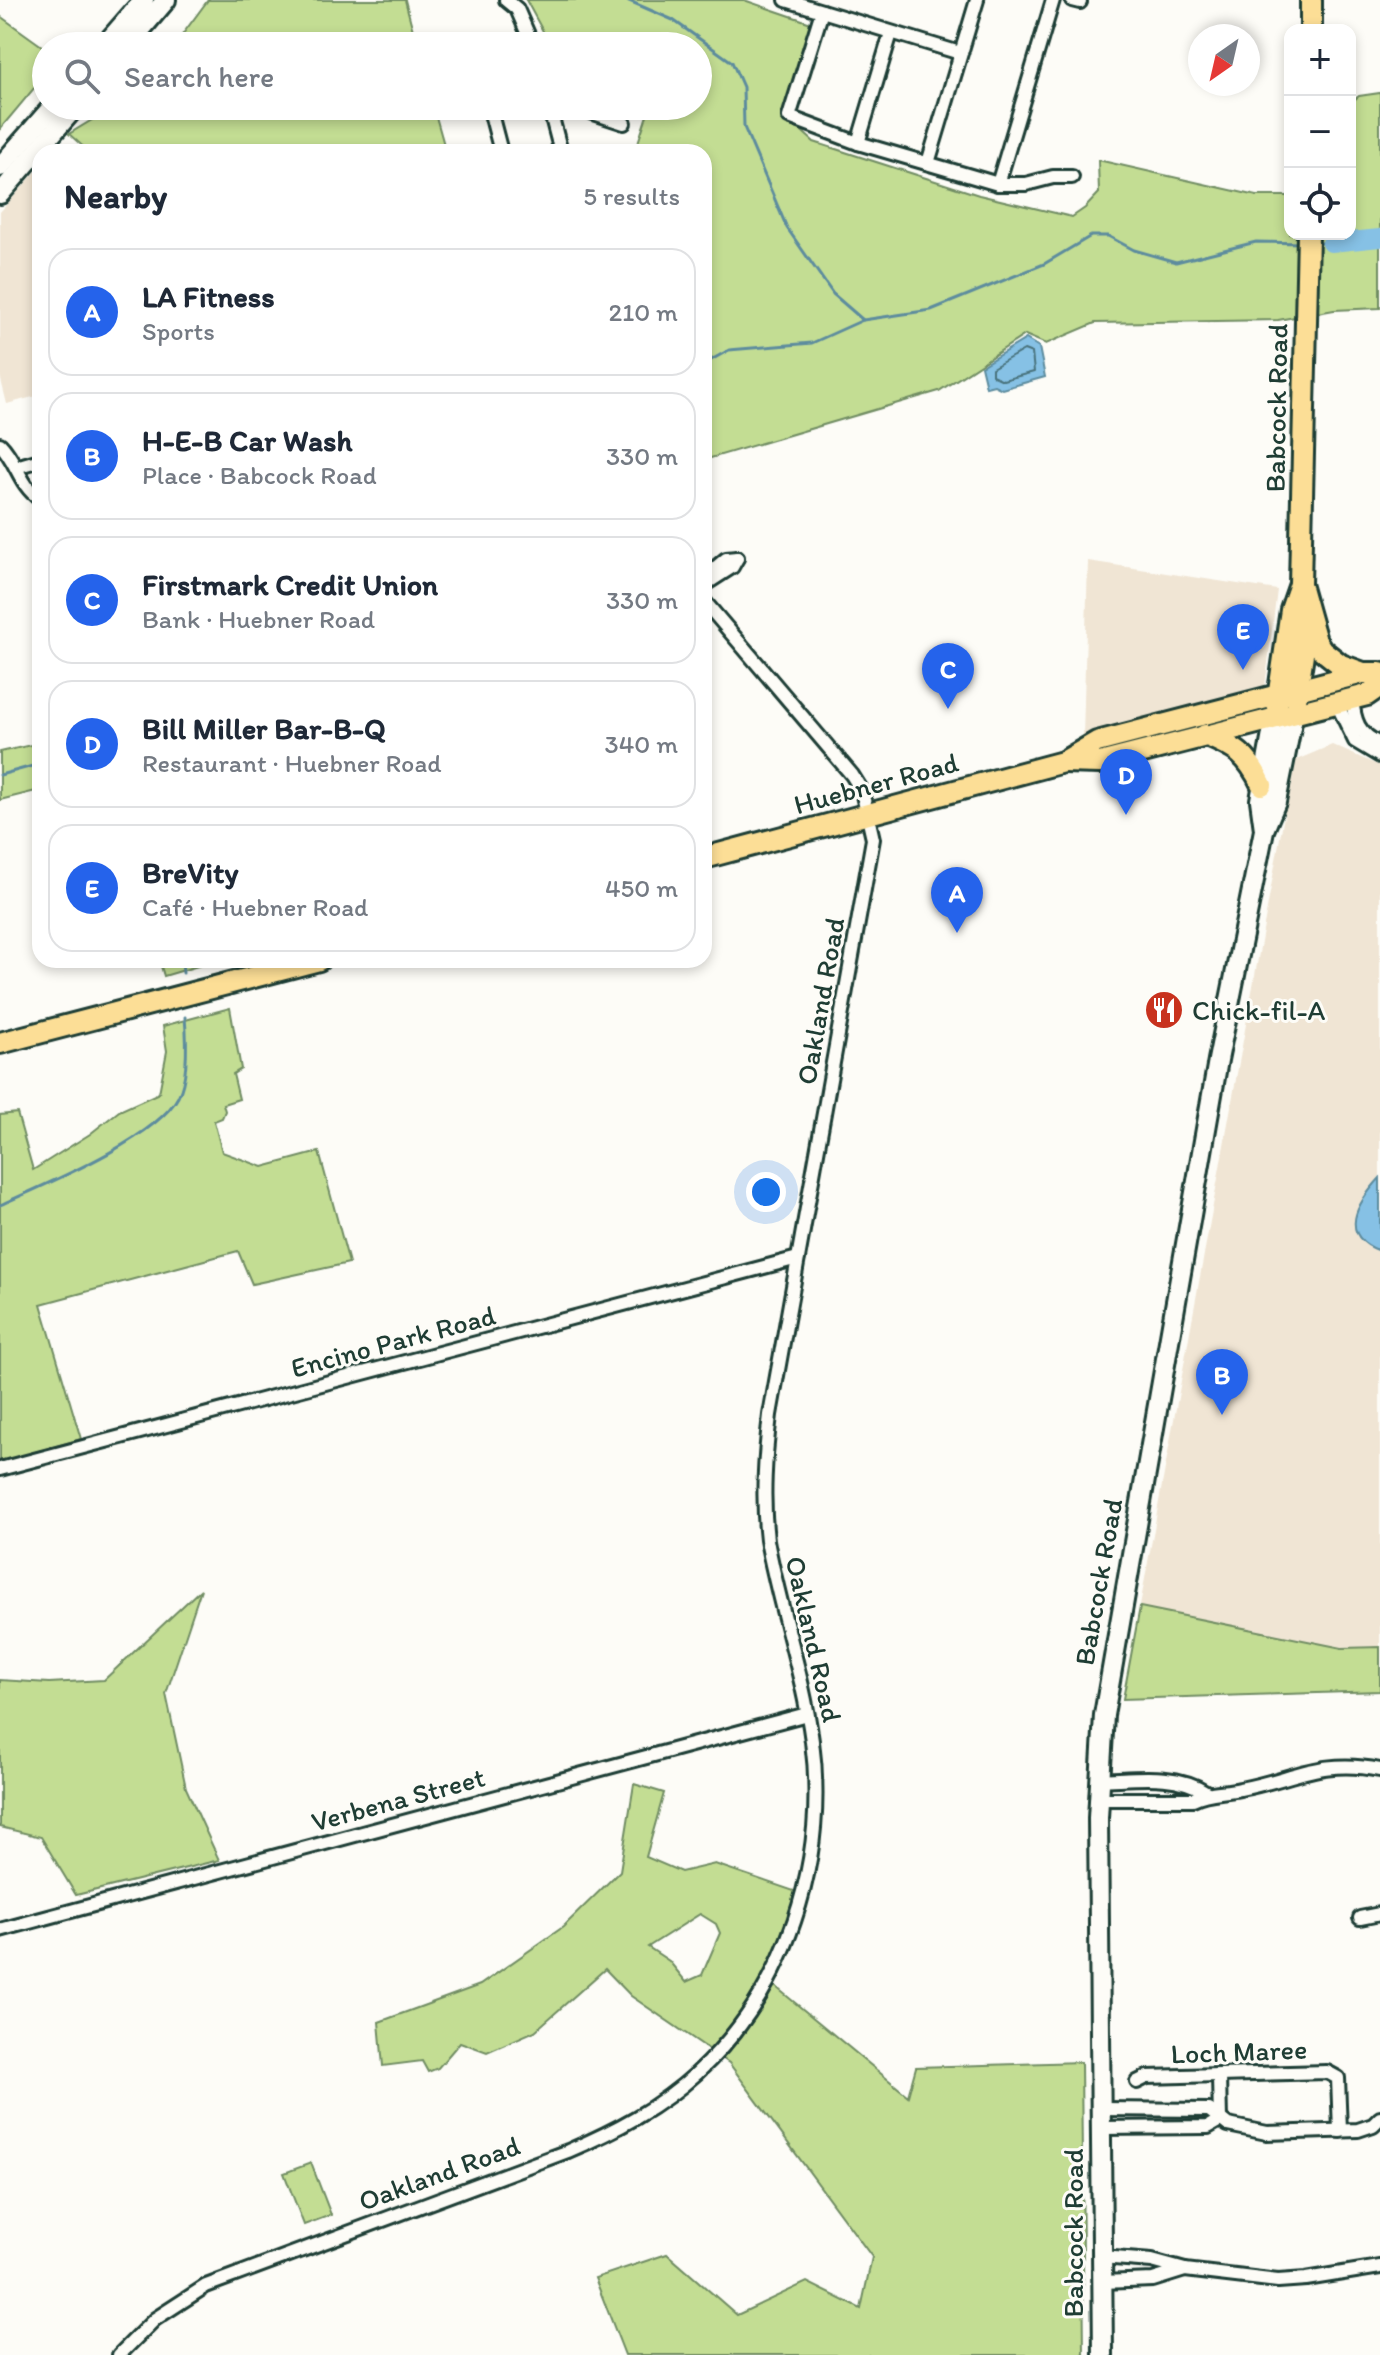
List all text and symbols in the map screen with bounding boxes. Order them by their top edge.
north arrow [1188,24,1260,96]
map controls [1284,24,1356,240]
button: + [1284,24,1356,96]
search box [32,32,712,120]
icon: search [60,54,104,98]
text: Search here [124,58,274,95]
button: − [1284,96,1356,168]
button: locate [1284,168,1356,240]
text: Nearby [64,176,167,217]
text: 5 results [583,180,680,212]
text: LA Fitness [142,278,275,315]
text: A [84,296,100,328]
text: 210 m [609,296,678,328]
text: Sports [142,315,215,347]
street label: Babcock Road [1258,323,1294,493]
text: H-E-B Car Wash [142,422,352,459]
text: B [84,440,100,472]
text: 330 m [606,440,678,472]
text: Place · Babcock Road [142,459,377,491]
text: Firstmark Credit Union [142,566,438,603]
text: C [84,584,100,616]
text: 330 m [606,584,678,616]
text: Bank · Huebner Road [142,603,375,635]
pin: E [1217,604,1269,670]
pin: C [922,643,974,709]
text: Bill Miller Bar-B-Q [142,710,386,747]
text: D [83,728,101,760]
text: 340 m [604,728,678,760]
street label: Huebner Road [790,745,962,821]
text: Restaurant · Huebner Road [142,747,442,779]
pin: D [1100,749,1152,815]
text: BreVity [142,854,238,891]
pin: A [931,867,983,933]
text: E [85,872,99,904]
text: 450 m [605,872,678,904]
text: Café · Huebner Road [142,891,368,923]
street label: Oakland Road [789,915,851,1087]
restaurant icon: Chick-fil-A [1143,989,1185,1031]
place label: Chick-fil-A [1192,993,1326,1027]
your location [746,1172,786,1212]
street label: Encino Park Road [287,1297,499,1385]
pin: B [1196,1349,1248,1415]
street label: Babcock Road [1067,1496,1129,1668]
street label: Oakland Road [778,1553,850,1725]
street label: Verbena Street [307,1759,489,1839]
street label: Loch Maree [1170,2032,1308,2070]
street label: Oakland Road [354,2128,524,2218]
street label: Babcock Road [1056,2149,1090,2317]

